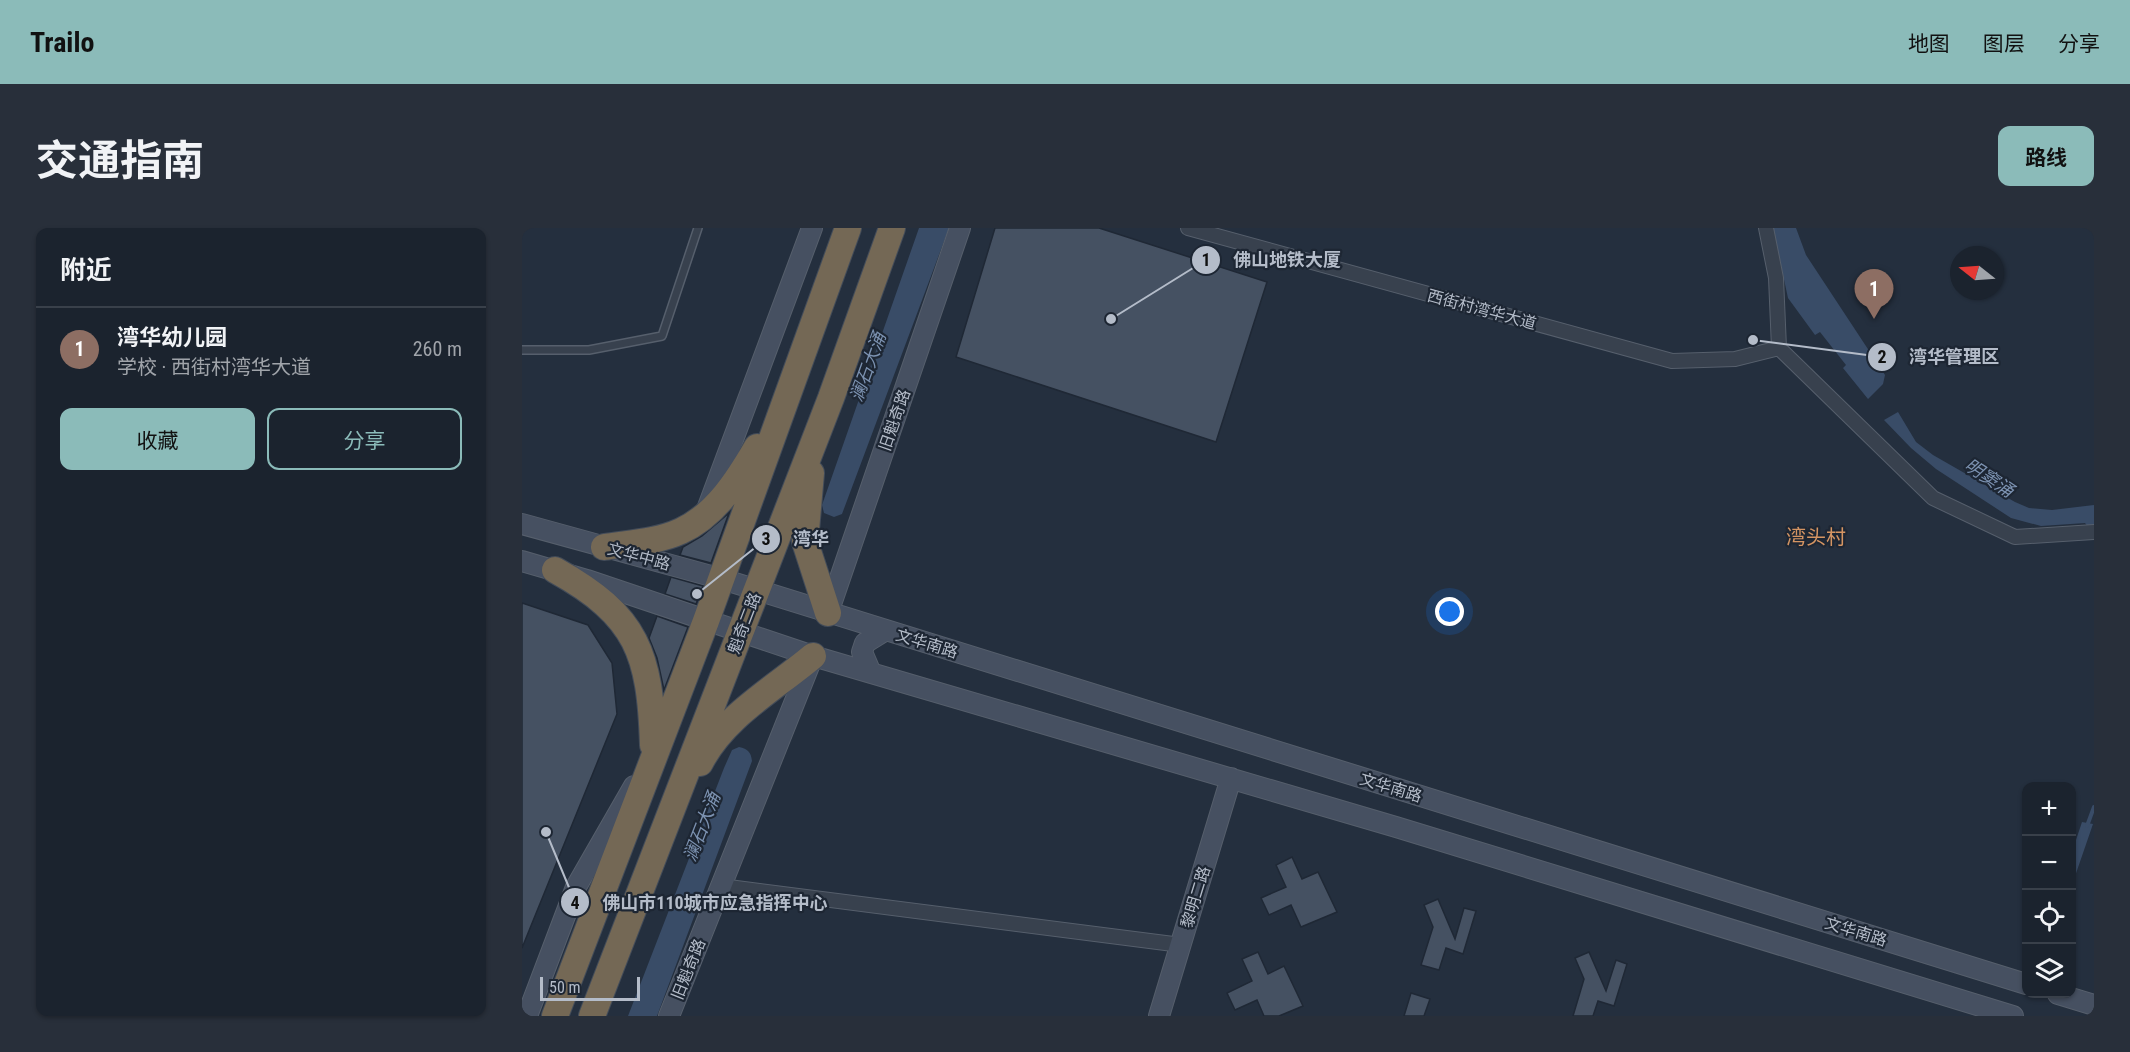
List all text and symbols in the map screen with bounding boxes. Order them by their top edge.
text: Trailo [30,26,94,59]
text: 地图 [1908,32,1950,56]
text: 图层 [1983,32,2025,56]
text: 分享 [2058,32,2100,56]
button: 路线 [1998,126,2094,186]
text: 交通指南 [36,136,204,185]
callout: 佛山地铁大厦 [1191,242,1353,278]
north arrow [1950,246,2004,300]
text: 1 [1201,249,1211,270]
text: 佛山地铁大厦 [1233,249,1341,270]
text: 附近 [60,255,112,285]
pin: 1 [1854,270,1894,319]
street label: 西街村湾华大道 [1425,286,1538,333]
text: 湾华幼儿园 [117,325,227,350]
water label: 澜石大涌 [845,328,890,404]
text: 1 [74,337,85,361]
text: 260 m [413,337,462,361]
callout: 湾华管理区 [1867,339,2011,375]
text: 2 [1877,346,1887,367]
text: 湾华管理区 [1909,346,1999,367]
text: 学校 · 西街村湾华大道 [117,355,311,379]
street label: 旧魁奇路 [875,387,914,454]
button: 收藏 [60,408,255,470]
button: 分享 [267,408,462,470]
water label: 明窦涌 [1961,454,2019,502]
callout: 湾华 [751,521,841,557]
district label: 湾头村 [1786,525,1846,549]
text: 3 [761,528,771,549]
text: 湾华 [793,528,829,549]
street label: 文华中路 [605,539,672,574]
street label: 魁奇二路 [724,590,765,656]
your location [1435,597,1464,626]
street label: 文华南路 [893,625,960,662]
street label: 文华南路 [1357,769,1424,806]
map controls [2022,782,2076,998]
button: + [2022,782,2076,836]
water label: 澜石大涌 [679,788,725,864]
button: − [2022,836,2076,890]
street label: 黎明二路 [1177,864,1214,931]
callout: 佛山市110城市应急指挥中心 [560,884,840,920]
button: locate [2022,890,2076,944]
text: 4 [570,892,580,913]
text: 佛山市110城市应急指挥中心 [602,892,828,913]
street label: 文华南路 [1822,913,1889,950]
street label: 旧魁奇路 [668,936,709,1002]
button: layers [2022,944,2076,998]
scale bar [540,974,640,1002]
text: 50 m [549,978,581,997]

